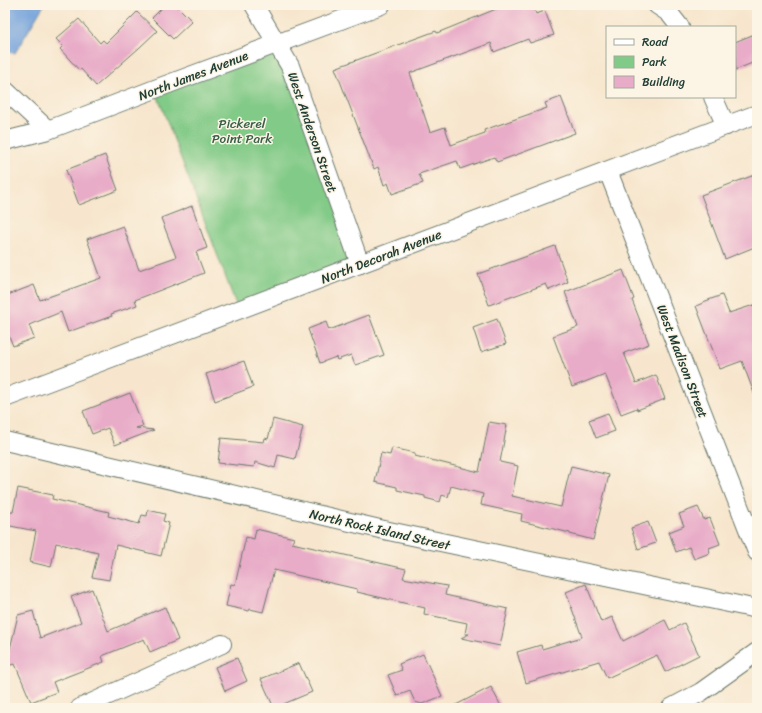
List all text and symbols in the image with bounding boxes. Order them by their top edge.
legend [606,26,736,98]
text: Road [642,31,669,53]
street label: North James Avenue [135,44,252,107]
text: Park [642,51,667,73]
street label: West Anderson Street [281,69,344,196]
text: Building [642,71,685,93]
park label: Pickerel Point Park [212,112,272,150]
street label: North Decorah Avenue [317,223,445,290]
street label: West Madison Street [650,301,715,422]
street label: North Rock Island Street [307,502,453,557]

